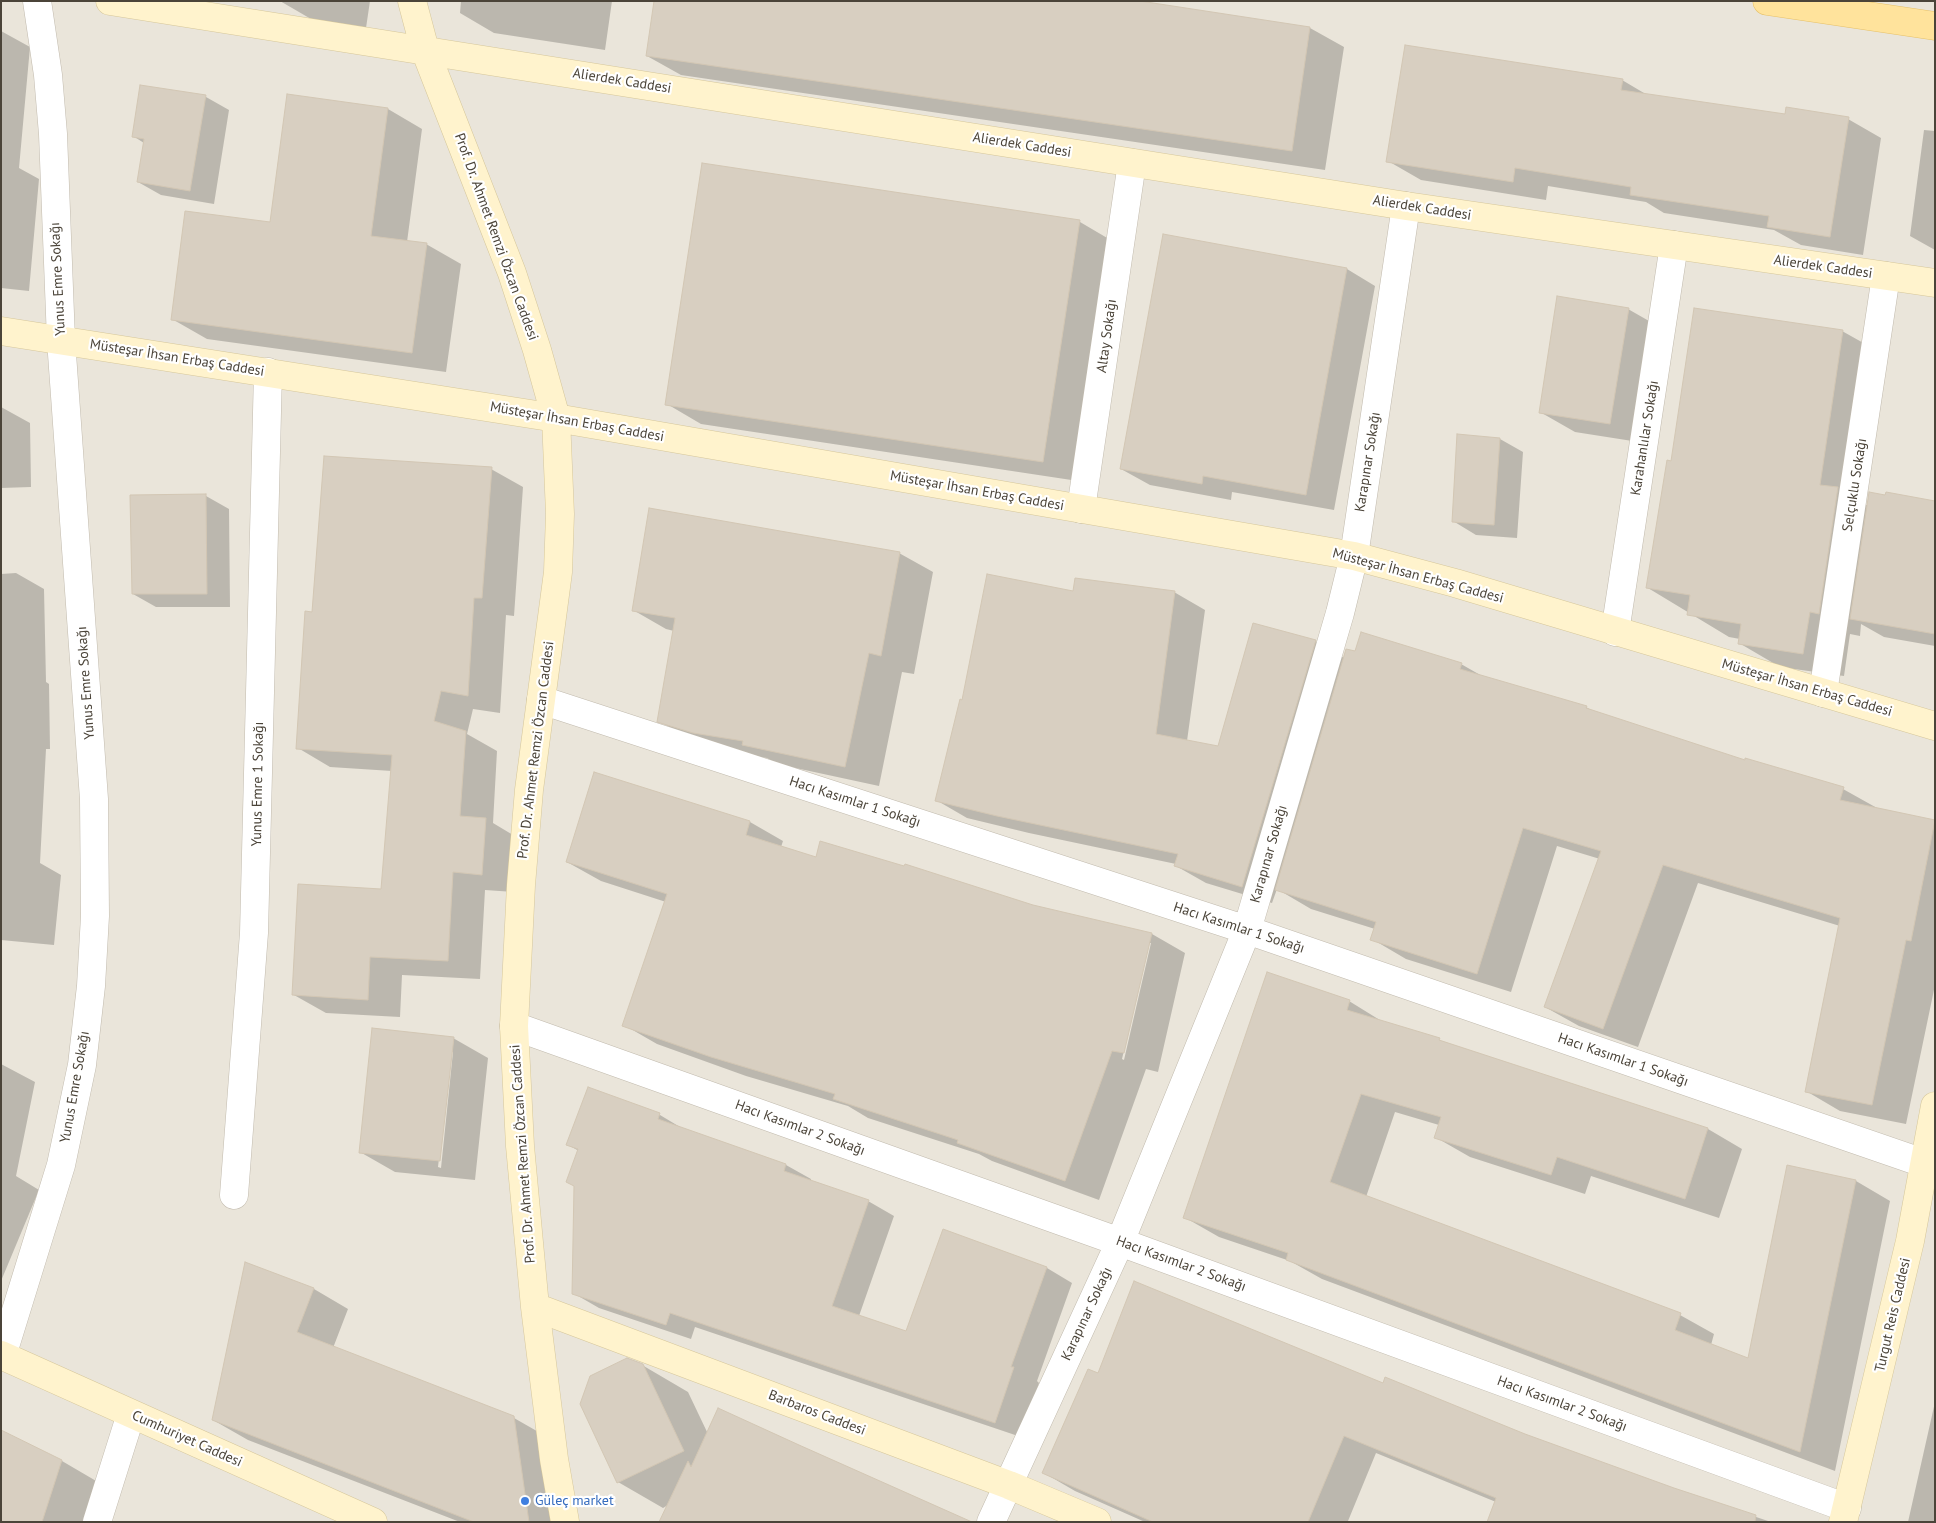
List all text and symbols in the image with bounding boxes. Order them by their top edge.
street label: Alierdek Caddesi [572,65,672,97]
street label: Alierdek Caddesi [972,129,1072,161]
street label: Prof. Dr. Ahmet Remzi Özcan Caddesi [451,131,541,343]
street label: Alierdek Caddesi [1372,192,1472,224]
street label: Yunus Emre Sokağı [47,222,69,336]
street label: Alierdek Caddesi [1773,252,1873,282]
street label: Altay Sokağı [1094,298,1120,374]
street label: Müsteşar İhsan Erbaş Caddesi [89,336,265,380]
street label: Karahanlılar Sokağı [1628,379,1662,497]
street label: Müsteşar İhsan Erbaş Caddesi [489,398,665,446]
street label: Karapınar Sokağı [1352,411,1384,513]
street label: Selçuklu Sokağı [1839,437,1871,533]
street label: Müsteşar İhsan Erbaş Caddesi [889,467,1065,515]
street label: Müsteşar İhsan Erbaş Caddesi [1331,545,1505,607]
street label: Yunus Emre Sokağı [74,626,98,740]
street label: Prof. Dr. Ahmet Remzi Özcan Caddesi [514,640,558,860]
street label: Müsteşar İhsan Erbaş Caddesi [1720,656,1894,720]
street label: Yunus Emre 1 Sokağı [249,721,267,847]
street label: Hacı Kasımlar 1 Sokağı [787,773,923,831]
street label: Karapınar Sokağı [1247,803,1291,905]
street label: Hacı Kasımlar 1 Sokağı [1171,899,1307,957]
street label: Yunus Emre Sokağı [57,1030,93,1144]
street label: Hacı Kasımlar 1 Sokağı [1555,1030,1691,1090]
street label: Prof. Dr. Ahmet Remzi Özcan Caddesi [507,1044,539,1264]
street label: Hacı Kasımlar 2 Sokağı [733,1097,867,1159]
street label: Hacı Kasımlar 2 Sokağı [1114,1233,1248,1295]
street label: Turgut Reis Caddesi [1872,1256,1914,1374]
street label: Karapınar Sokağı [1058,1265,1116,1363]
street label: Hacı Kasımlar 2 Sokağı [1495,1373,1629,1435]
street label: Barbaros Caddesi [766,1387,868,1439]
street label: Cumhuriyet Caddesi [129,1407,245,1471]
place label: Güleç market [535,1493,614,1509]
marker: Güleç market [519,1495,531,1507]

